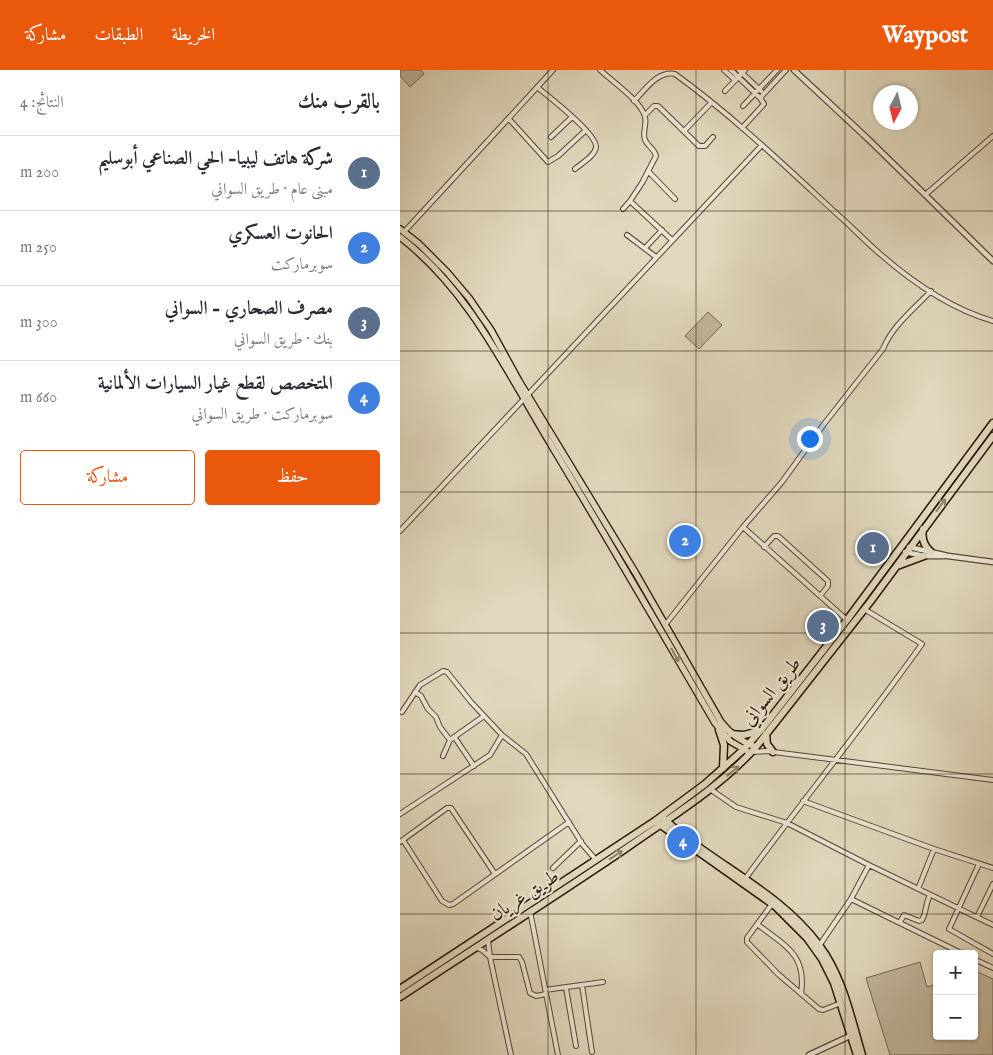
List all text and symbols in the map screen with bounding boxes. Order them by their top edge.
text: Waypost [882,20,968,51]
text: مشاركة [25,24,66,47]
text: الطبقات [94,24,143,47]
text: الخريطة [171,24,215,47]
north arrow [873,85,918,130]
text: بالقرب منك [298,89,380,116]
text: النتائج: 4 [20,93,64,113]
text: شركة هاتف ليبيا- الحي الصناعي أبوسليم [98,147,333,171]
text: 200 m [20,163,59,183]
text: 1 [361,163,367,183]
text: مبنى عام · طريق السواني [211,180,333,200]
text: الحانوت العسكري [228,222,333,246]
text: 250 m [20,238,57,258]
text: 2 [360,238,368,258]
text: سوبرماركت [271,255,333,275]
text: مصرف الصحاري - السواني [165,297,333,321]
text: 300 m [20,313,58,333]
text: 3 [361,313,367,333]
text: بنك · طريق السواني [234,330,333,350]
text: المتخصص لقطع غيار السيارات الألمانية [98,372,333,396]
text: 660 m [20,388,57,408]
text: 4 [360,388,368,408]
text: سوبرماركت · طريق السواني [191,405,333,425]
your location [797,426,823,452]
button: مشاركة [20,450,195,505]
button: حفظ [205,450,380,505]
one-way arrow [935,499,946,512]
pin: 2 [669,522,701,560]
pin: 1 [857,529,889,567]
pin: 3 [807,607,839,645]
one-way arrow [670,647,680,662]
street label: طريق السواني [737,653,809,733]
one-way arrow [726,765,739,776]
pin: 4 [667,823,699,861]
one-way arrow [609,850,623,860]
street label: طريق غريان [486,865,564,927]
map controls [933,950,978,1040]
button: + [933,950,978,995]
button: − [933,995,978,1040]

